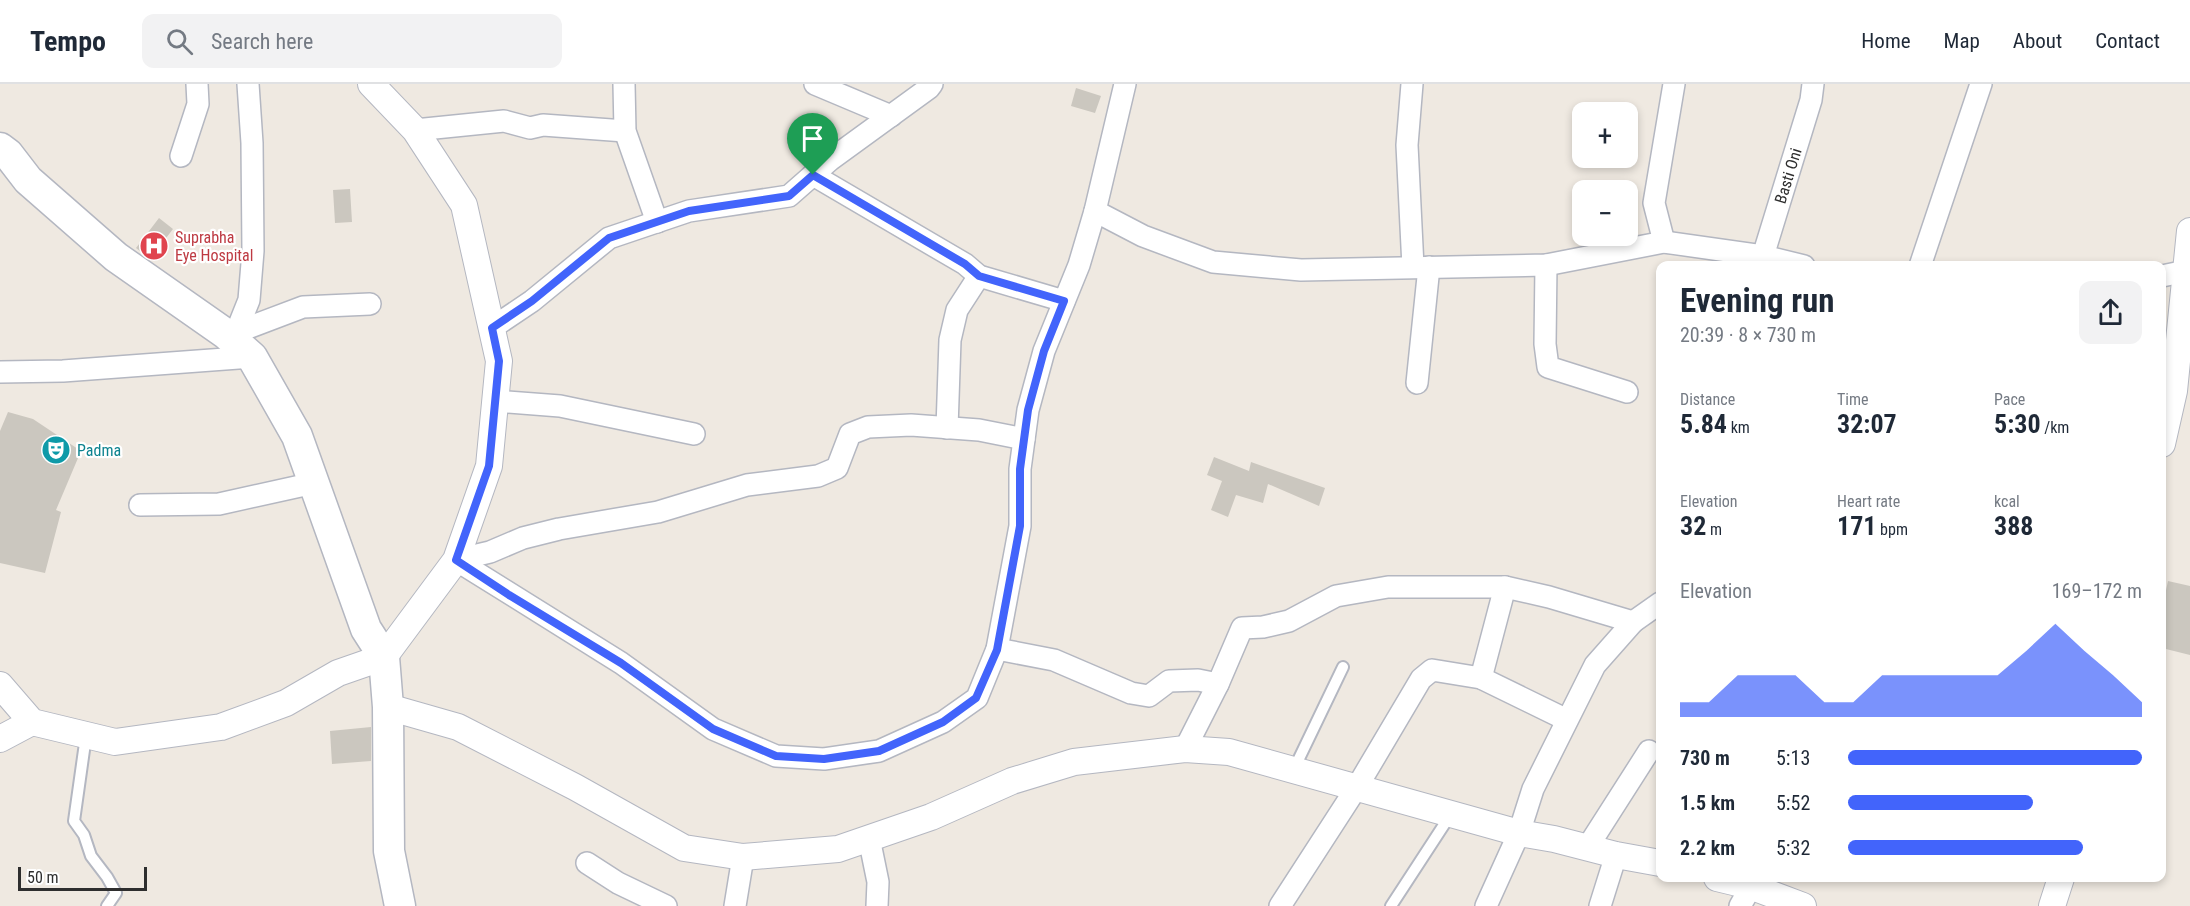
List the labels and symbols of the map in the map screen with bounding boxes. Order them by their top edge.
pin [787,113,838,175]
street label: Basti Oni [1771,146,1806,206]
place label: Suprabha Eye Hospital [175,228,253,265]
hospital icon: Suprabha Eye Hospital [138,230,170,262]
theatre icon: Padma [40,434,72,466]
place label: Padma [77,441,121,460]
scale bar [18,864,147,892]

